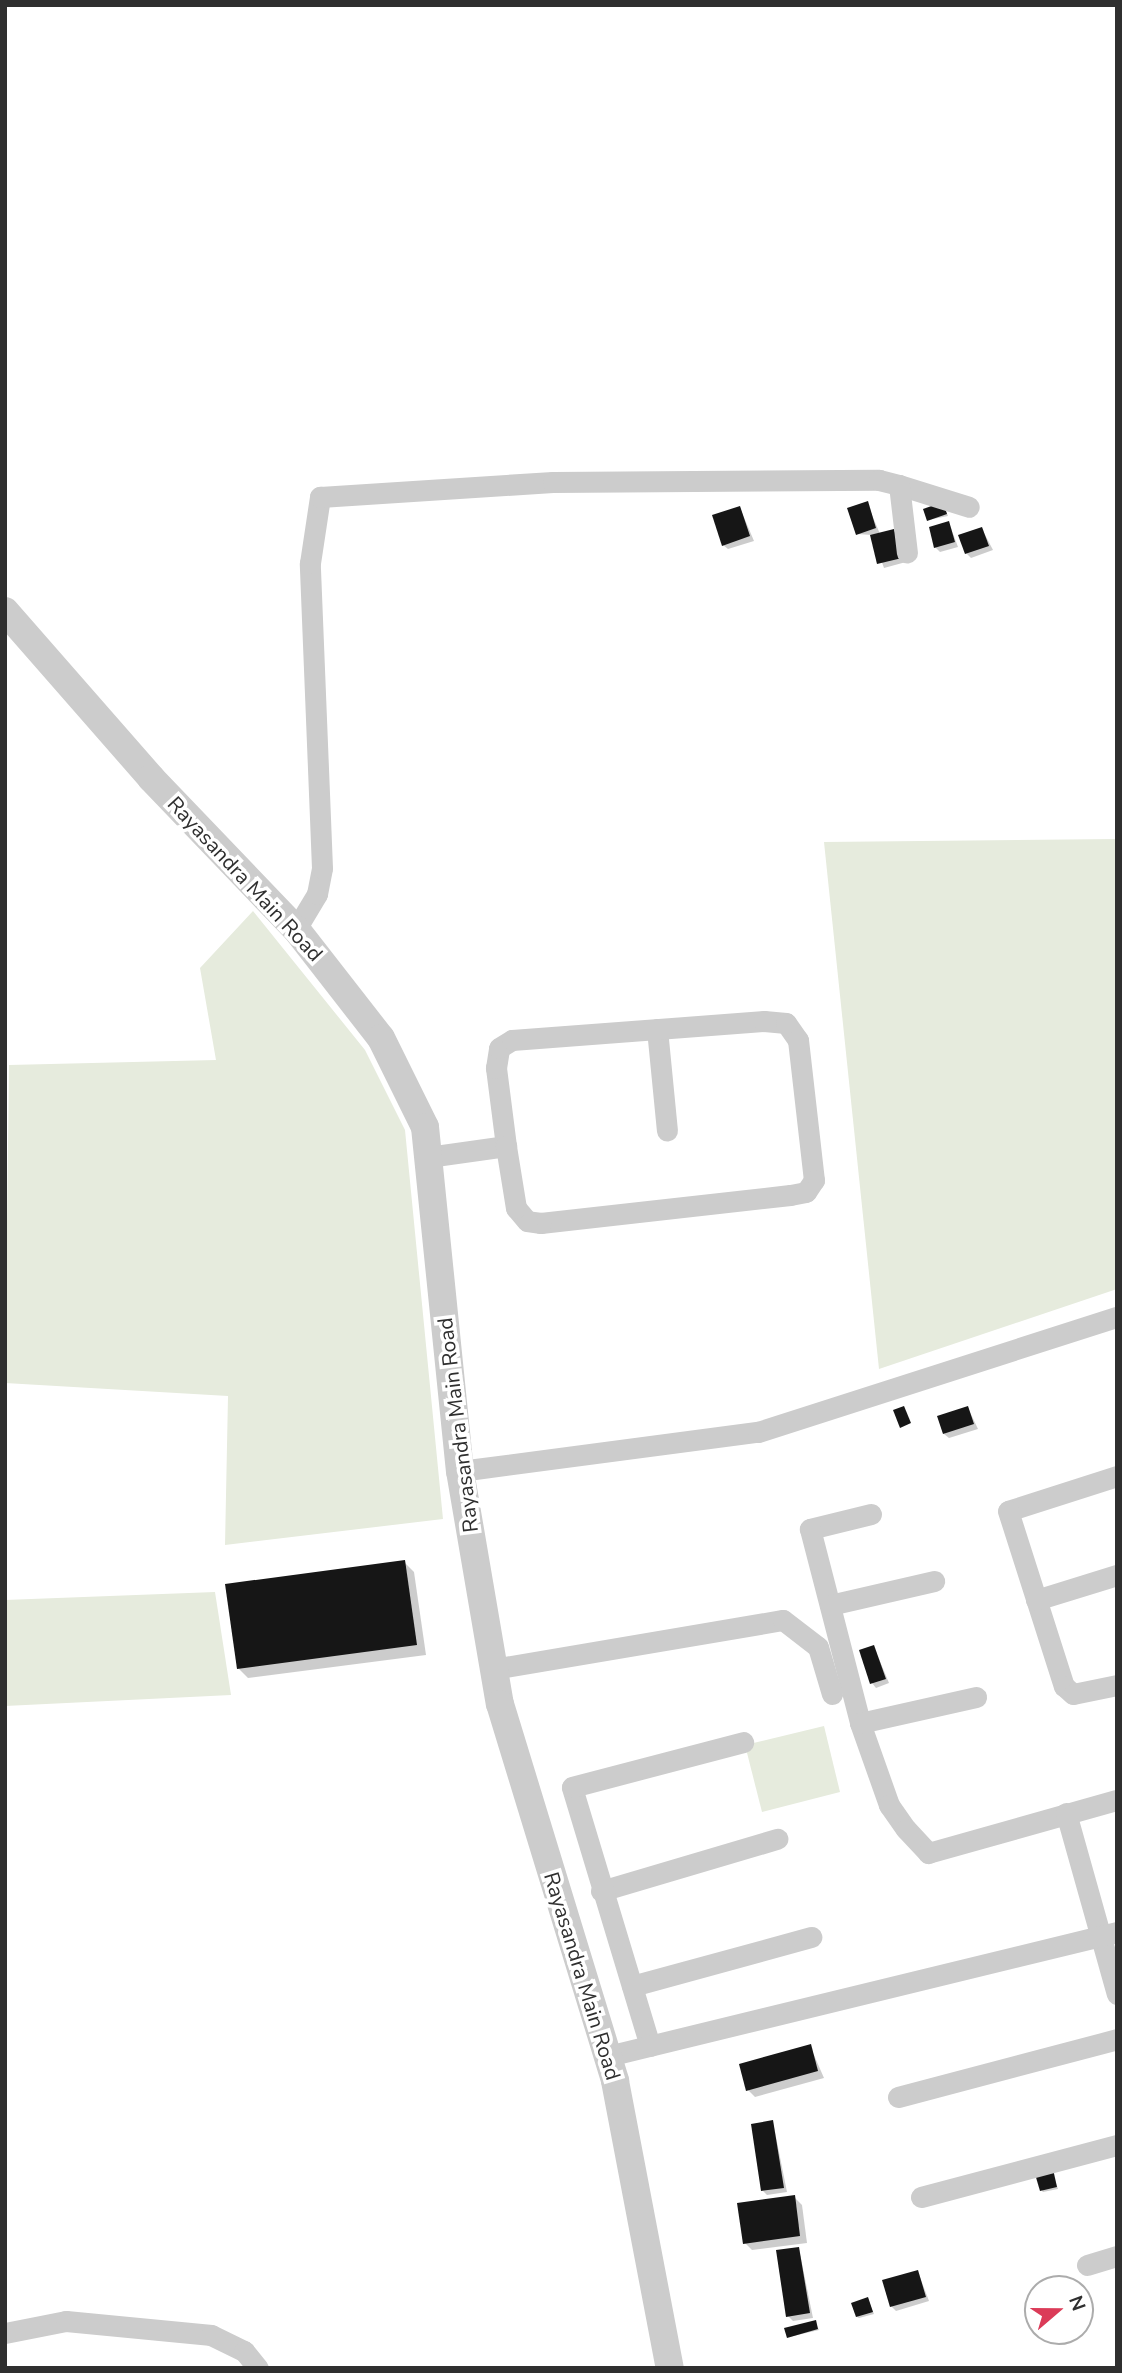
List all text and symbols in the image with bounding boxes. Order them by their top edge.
street label: Rayasandra Main Road [162,791,328,967]
street label: Rayasandra Main Road [432,1316,484,1534]
street label: Rayasandra Main Road [538,1869,626,2083]
north arrow [1024,2275,1094,2345]
text: N [1062,2292,1092,2315]

